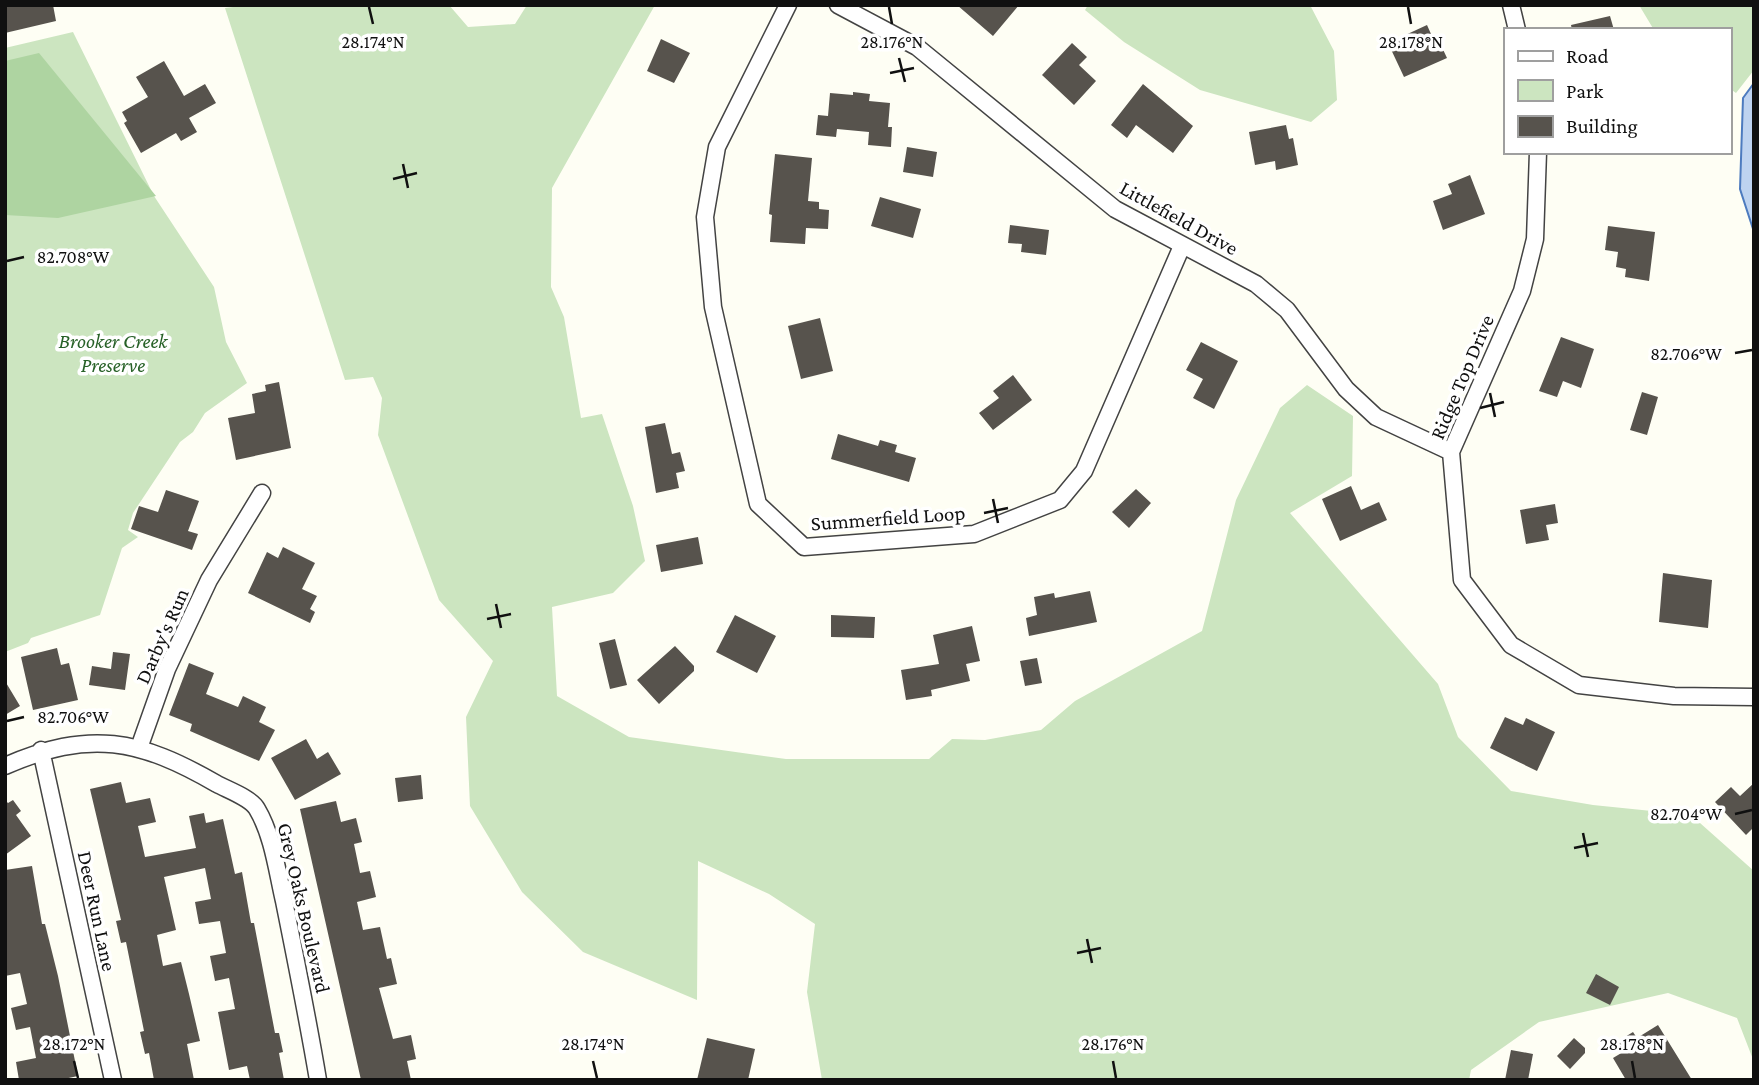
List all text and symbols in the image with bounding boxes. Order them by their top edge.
legend [1504,28,1731,154]
text: 28.174°N [341,32,405,52]
text: 28.176°N [861,32,924,52]
text: 28.178°N [1379,32,1443,52]
text: Road [1566,44,1609,68]
text: Park [1566,79,1603,103]
text: Building [1566,114,1638,138]
street label: Littlefield Drive [1116,176,1242,260]
text: 82.708°W [37,247,110,267]
street label: Ridge Top Drive [1425,311,1499,443]
park label: Brooker Creek Preserve [58,329,168,377]
text: 82.706°W [1650,344,1722,364]
street label: Summerfield Loop [810,501,966,535]
street label: Darby's Run [130,584,194,688]
text: 82.706°W [37,707,109,727]
text: 82.704°W [1650,804,1722,824]
street label: Grey Oaks Boulevard [273,820,335,996]
street label: Deer Run Lane [73,849,121,973]
text: 28.172°N [43,1034,106,1054]
text: 28.174°N [561,1034,625,1054]
text: 28.176°N [1082,1034,1145,1054]
text: 28.178°N [1600,1034,1664,1054]

